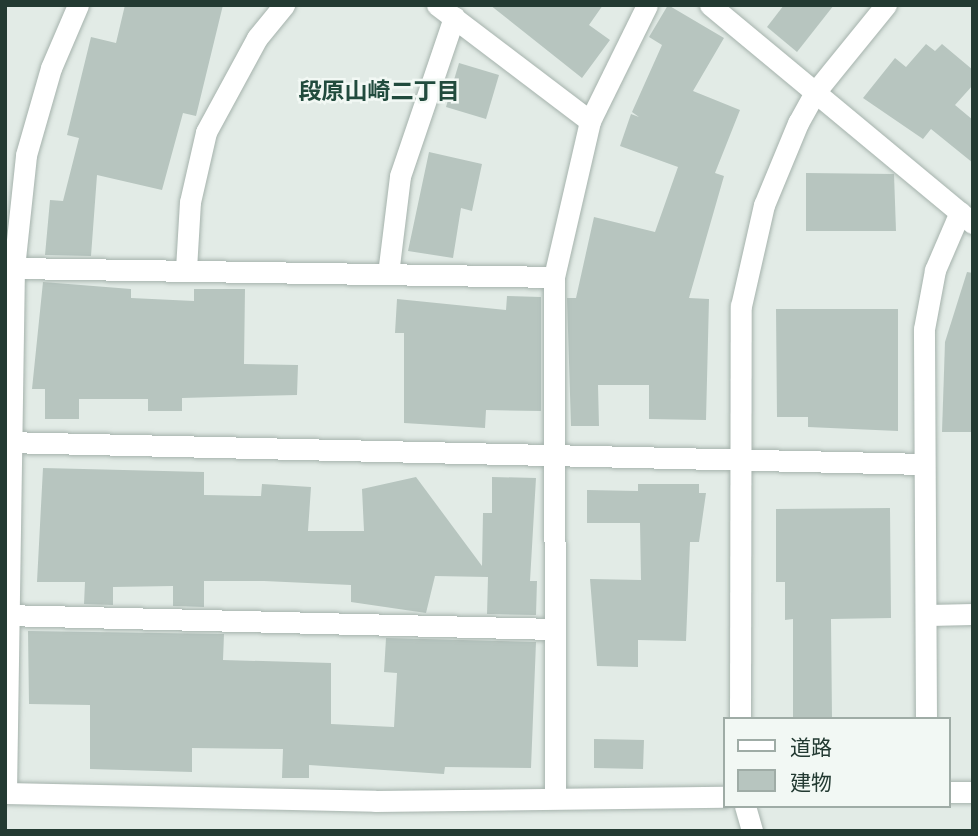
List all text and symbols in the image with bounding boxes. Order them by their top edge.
district label: 段原山崎二丁目 [299,78,459,106]
legend [722,717,950,808]
text: 道路 [790,736,832,760]
text: 建物 [790,771,832,795]

